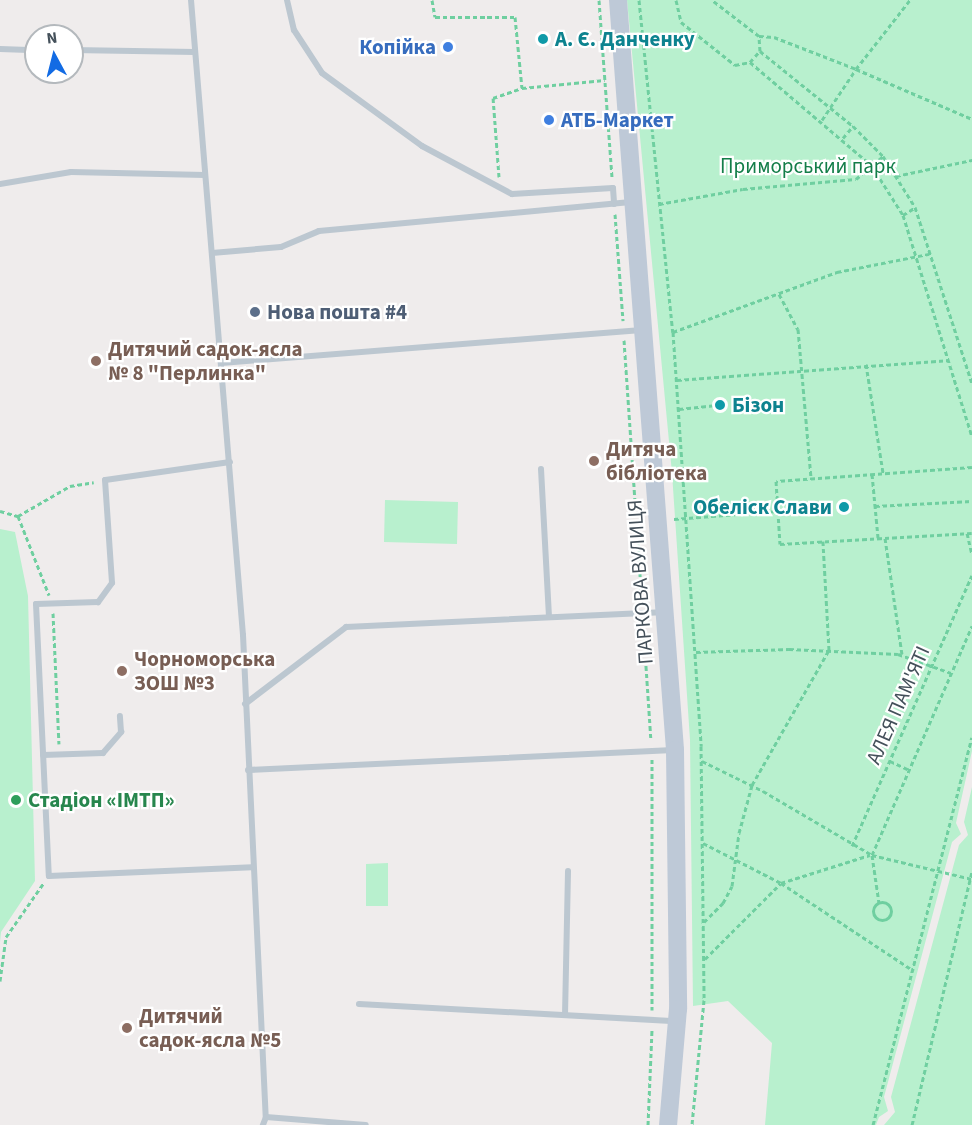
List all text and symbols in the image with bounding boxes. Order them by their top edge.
north arrow [24,24,84,84]
place label: А. Є. Данченку [555,26,695,52]
text: N [45,27,59,50]
marker: А. Є. Данченку [536,32,550,46]
place label: Копійка [359,34,436,60]
marker: Копійка [441,40,455,54]
place label: АТБ-Маркет [561,107,674,133]
marker: АТБ-Маркет [542,113,556,127]
park label: Приморський парк [720,153,896,179]
place label: Нова пошта #4 [267,299,407,325]
marker: Нова пошта #4 [248,305,262,319]
place label: Дитячий садок-ясла № 8 "Перлинка" [108,336,303,386]
marker: Дитячий садок-ясла № 8 "Перлинка" [89,354,103,368]
place label: Бізон [732,392,784,418]
marker: Бізон [713,398,727,412]
place label: Дитяча бібліотека [606,436,707,486]
marker: Дитяча бібліотека [587,454,601,468]
place label: Обеліск Cлави [693,494,832,520]
street label: ПАРКОВА ВУЛИЦЯ [622,499,658,665]
marker: Обеліск Cлави [837,500,851,514]
street label: АЛЕЯ ПАМ'ЯТІ [861,642,935,768]
place label: Чорноморська ЗОШ №3 [134,646,275,696]
marker: Чорноморська ЗОШ №3 [115,664,129,678]
place label: Стадіон «ІМТП» [28,787,175,813]
marker: Стадіон «ІМТП» [9,793,23,807]
place label: Дитячий садок-ясла №5 [139,1003,281,1053]
marker: Дитячий садок-ясла №5 [120,1021,134,1035]

